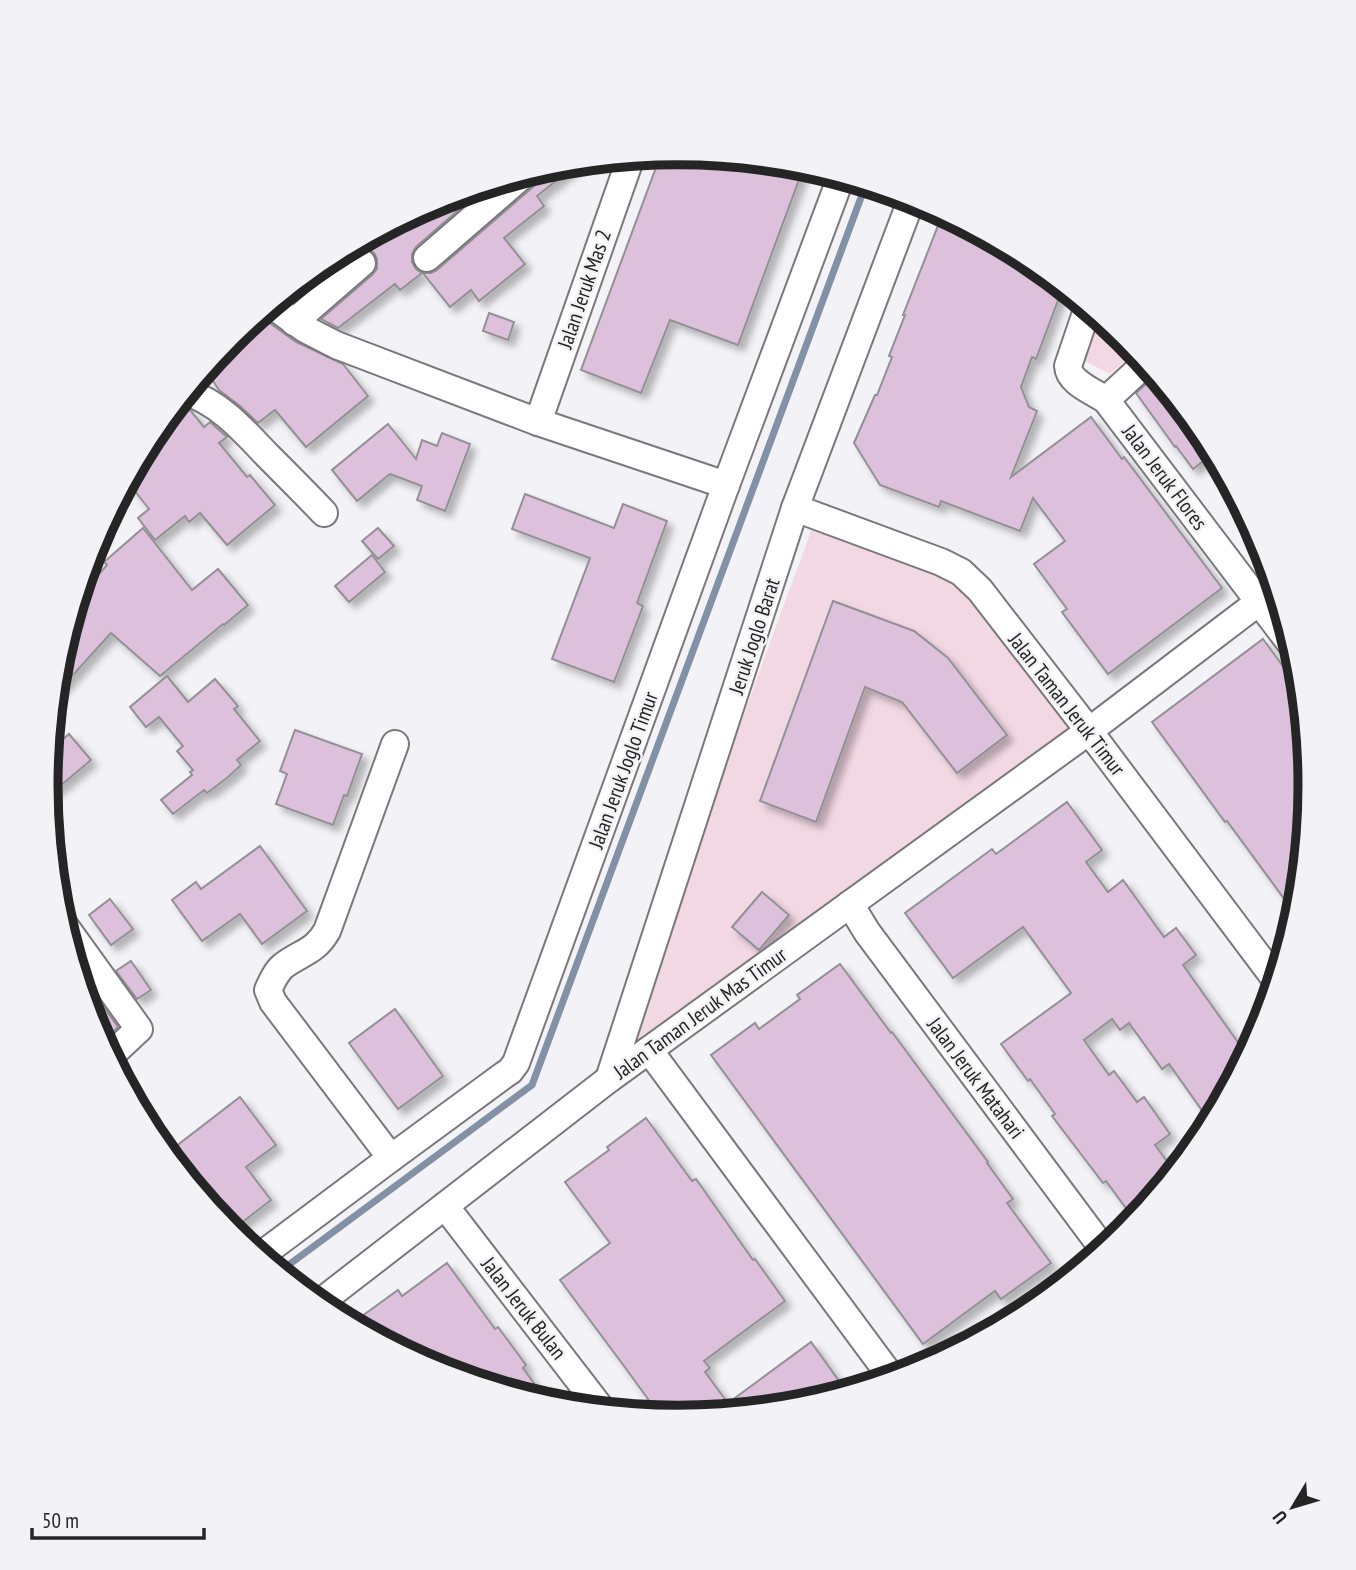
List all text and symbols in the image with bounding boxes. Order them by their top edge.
street label: Jalan Jeruk Mas 2 [551,226,617,353]
street label: Jalan Jeruk Flores [1116,418,1213,535]
street label: Jeruk Joglo Barat [722,574,786,698]
street label: Jalan Taman Jeruk Timur [1002,626,1131,781]
street label: Jalan Jeruk Joglo Timur [582,688,664,853]
street label: Jalan Taman Jeruk Mas Timur [607,941,792,1086]
street label: Jalan Jeruk Matahari [921,1011,1030,1144]
street label: Jalan Jeruk Bulan [475,1251,572,1365]
north arrow [1258,1472,1328,1542]
scale bar [32,1496,203,1540]
text: U [1267,1506,1292,1529]
text: 50 m [42,1507,79,1534]

